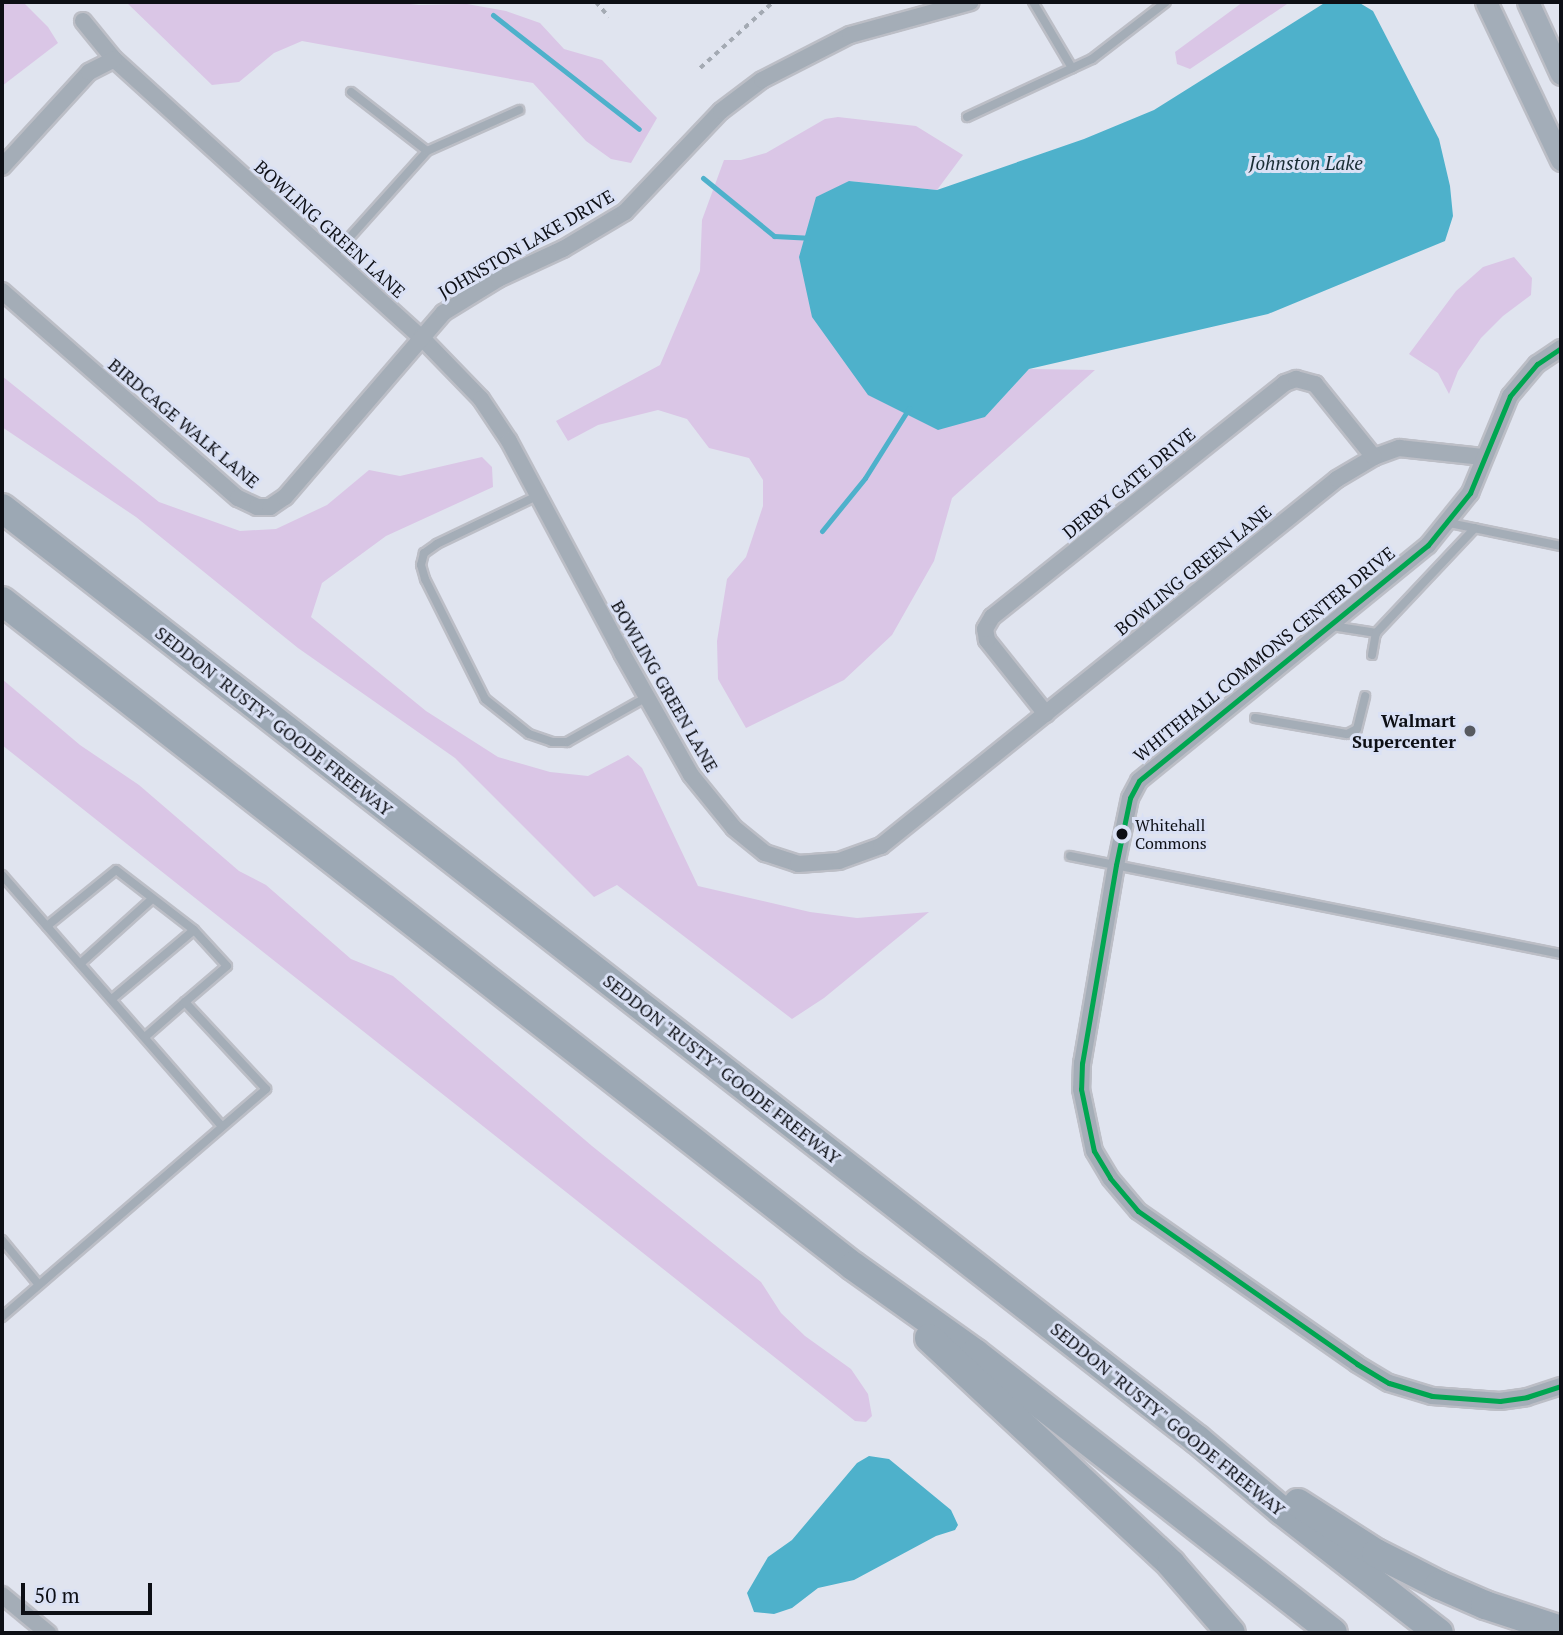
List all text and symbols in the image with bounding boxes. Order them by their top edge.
water label: Johnston Lake [1249,152,1363,174]
street label: BOWLING GREEN LANE [250,156,410,302]
street label: JOHNSTON LAKE DRIVE [434,185,618,303]
street label: BIRDCAGE WALK LANE [104,353,264,493]
street label: DERBY GATE DRIVE [1058,423,1200,543]
street label: BOWLING GREEN LANE [1110,500,1276,640]
street label: WHITEHALL COMMONS CENTER DRIVE [1129,542,1399,766]
street label: BOWLING GREEN LANE [607,596,723,776]
street label: SEDDON "RUSTY" GOODE FREEWAY [150,621,398,821]
place label: Walmart Supercenter [1352,710,1456,752]
marker: Walmart Supercenter [1462,723,1478,739]
place label: Whitehall Commons [1135,815,1207,853]
marker: Whitehall Commons [1115,827,1129,841]
street label: SEDDON "RUSTY" GOODE FREEWAY [598,969,846,1169]
street label: SEDDON "RUSTY" GOODE FREEWAY [1046,1317,1290,1521]
scale bar [24,1568,156,1612]
text: 50 m [34,1581,80,1609]

